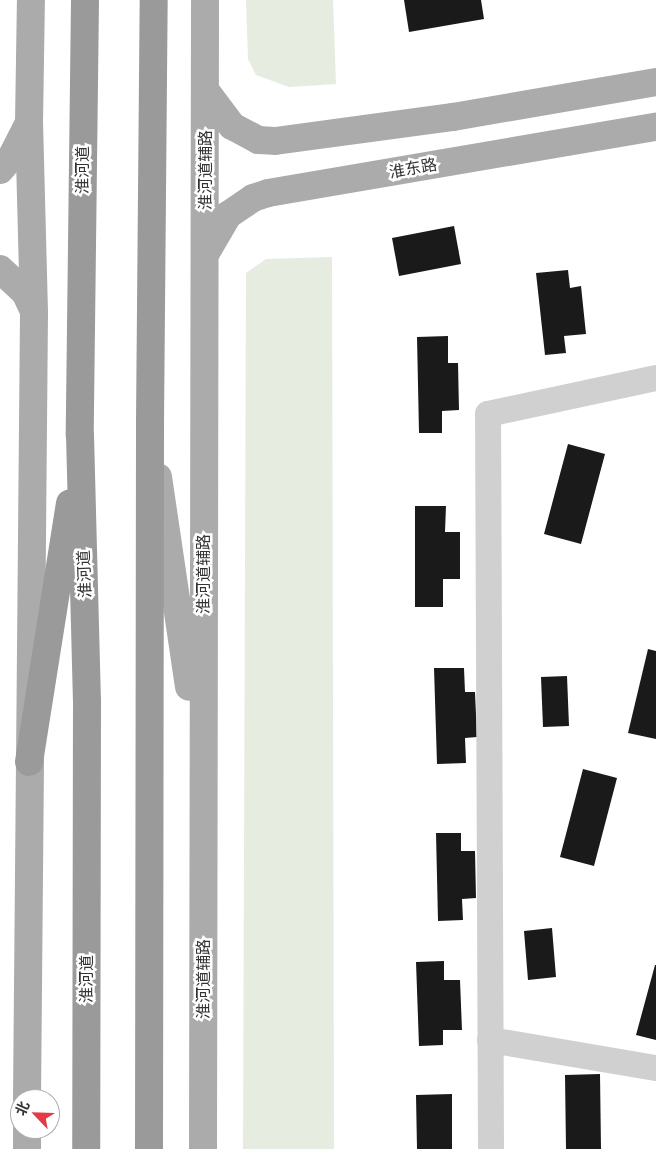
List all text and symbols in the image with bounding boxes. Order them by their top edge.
street label: 淮河道辅路 [195,130,215,210]
street label: 淮河道 [72,146,92,194]
street label: 淮东路 [388,154,438,182]
street label: 淮河道辅路 [193,534,213,614]
street label: 淮河道 [74,550,94,598]
street label: 淮河道辅路 [193,939,213,1019]
street label: 淮河道 [76,955,96,1003]
north arrow [10,1089,60,1139]
text: 北 [11,1098,33,1118]

